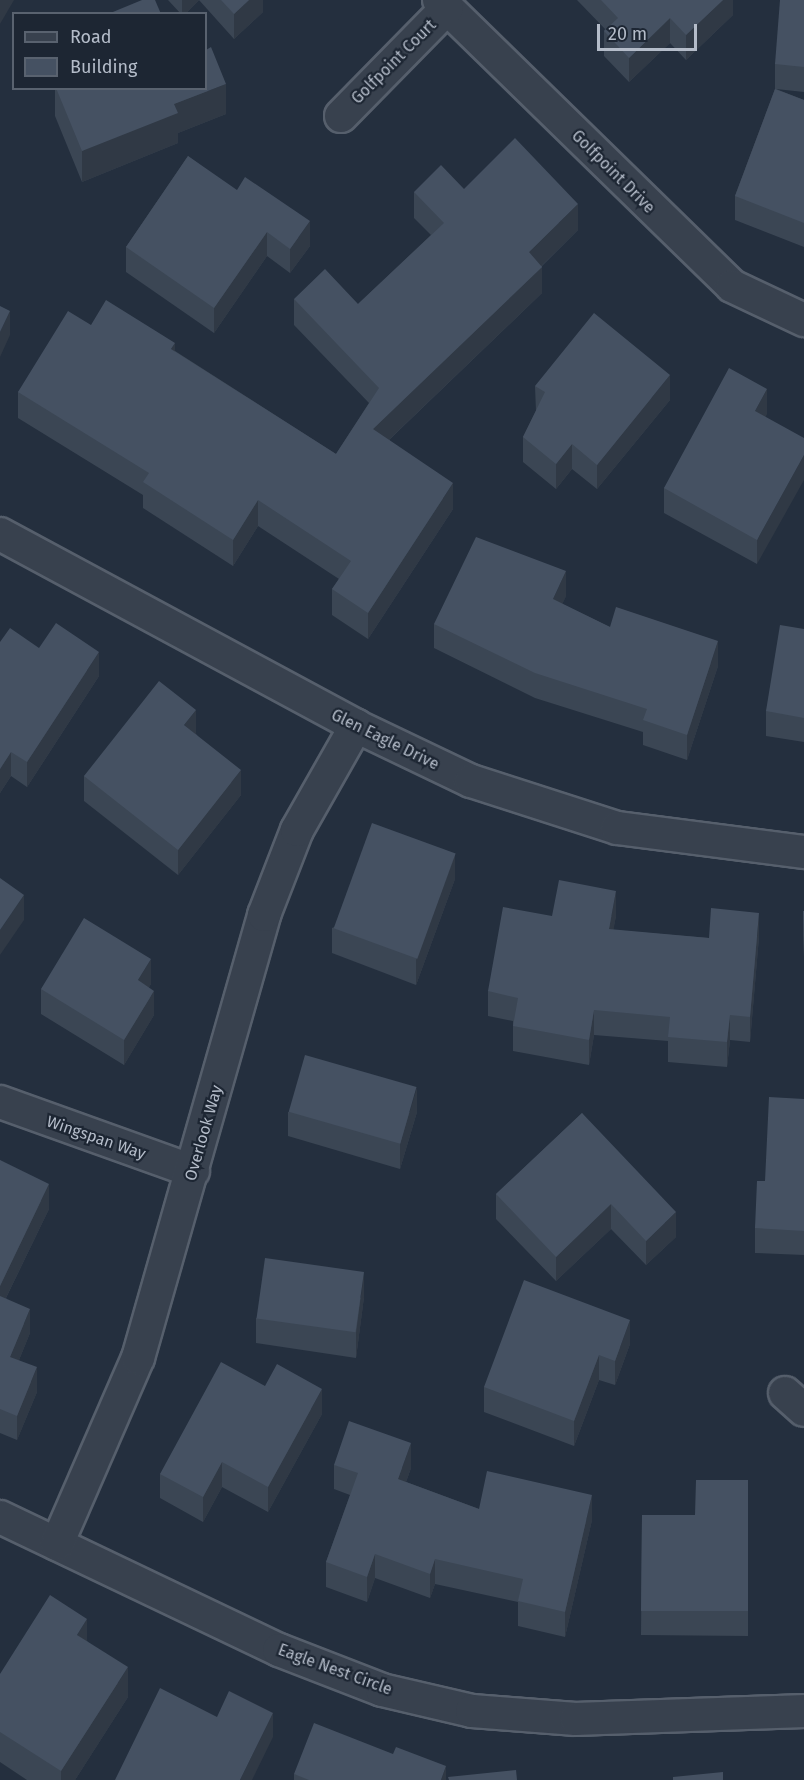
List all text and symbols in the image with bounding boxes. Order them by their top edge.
legend [12,12,207,90]
scale bar [600,12,700,50]
street label: Golfpoint Court [348,16,440,108]
text: 20 m [608,23,647,45]
text: Road [70,26,112,48]
text: Building [70,56,137,78]
street label: Golfpoint Drive [567,126,659,218]
street label: Glen Eagle Drive [328,706,442,774]
street label: Overlook Way [181,1083,227,1183]
street label: Wingspan Way [44,1112,148,1164]
street label: Eagle Nest Circle [275,1640,395,1700]

